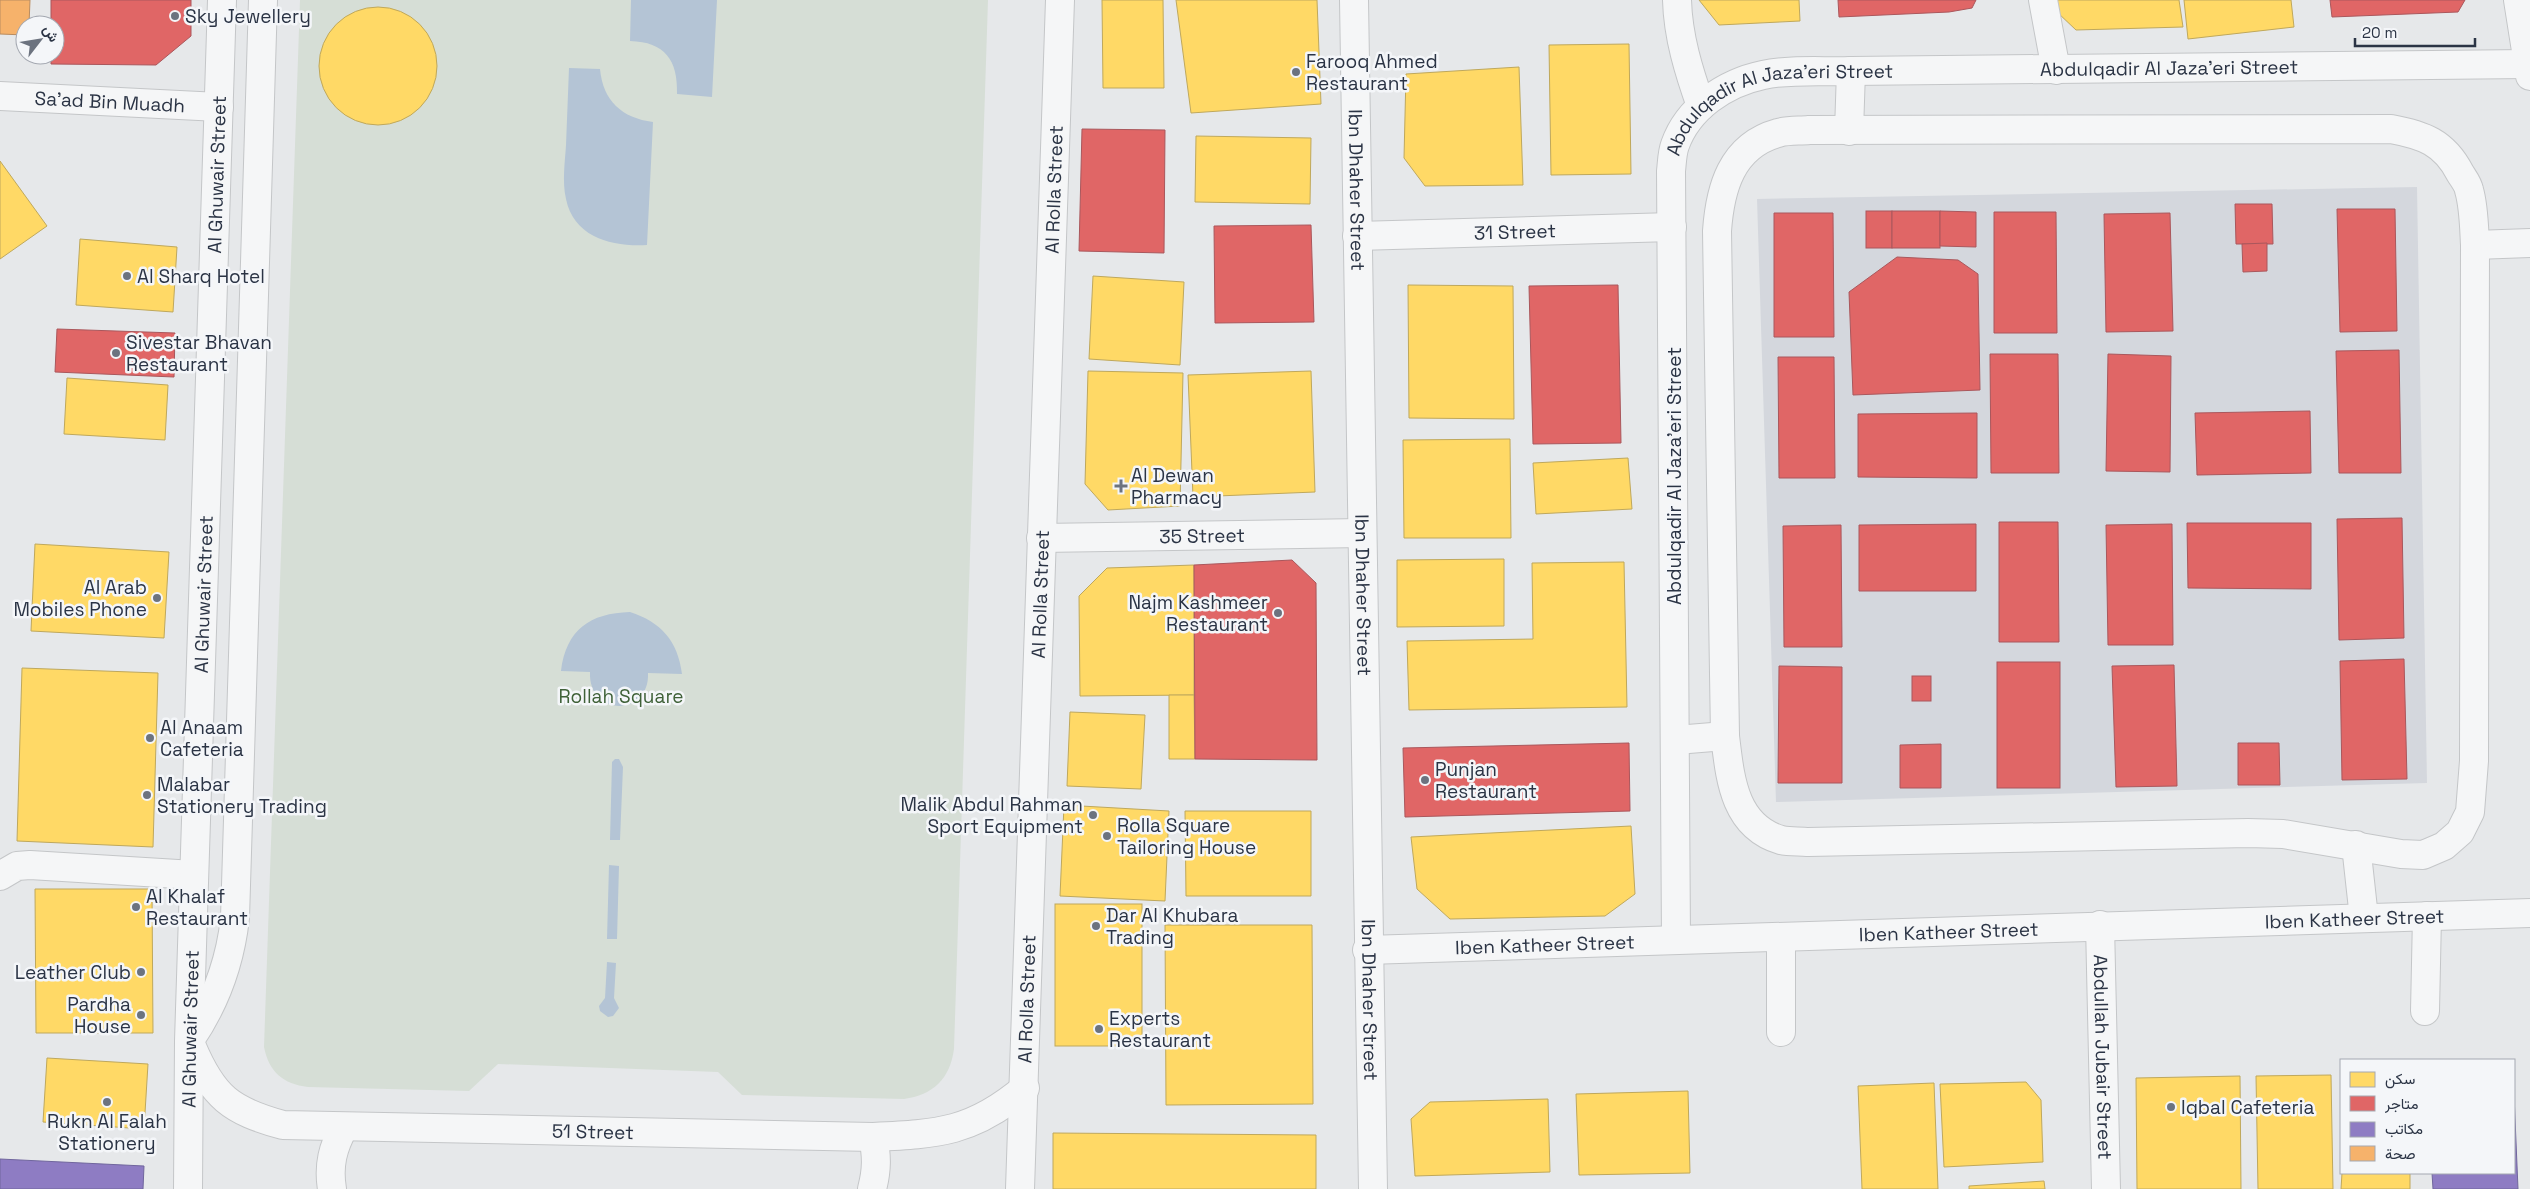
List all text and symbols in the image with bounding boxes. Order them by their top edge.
place label: Sky Jewellery [185,4,311,29]
marker: Sky Jewellery [169,10,181,22]
north arrow [15,15,65,65]
scale bar [2355,15,2475,47]
text: ش [39,21,63,45]
text: 20 m [2362,23,2397,42]
place label: Farooq Ahmed Restaurant [1306,49,1438,96]
street label: Abdulqadir Al Jaza'eri Street [2040,54,2298,82]
street label: Abdulqadir Al Jaza'eri Street [1661,59,1893,158]
marker: Farooq Ahmed Restaurant [1290,66,1302,78]
street label: Sa'ad Bin Muadh [34,86,186,118]
street label: Al Ghuwair Street [202,95,232,254]
street label: Ibn Dhaher Street [1343,109,1370,271]
street label: Al Rolla Street [1039,125,1069,254]
street label: 31 Street [1474,218,1556,246]
place label: Al Sharq Hotel [137,264,265,289]
marker: Al Sharq Hotel [121,270,133,282]
place label: Sivestar Bhavan Restaurant [126,330,272,377]
marker: Sivestar Bhavan Restaurant [110,347,122,359]
street label: Abdulqadir Al Jaza'eri Street [1662,347,1687,605]
place label: Al Dewan Pharmacy [1131,463,1222,510]
marker: Al Dewan Pharmacy [1115,480,1127,492]
street label: Ibn Dhaher Street [1349,514,1377,676]
street label: Al Ghuwair Street [189,515,219,674]
street label: 35 Street [1159,523,1245,549]
street label: Al Rolla Street [1026,530,1055,659]
place label: Al Arab Mobiles Phone [13,575,147,622]
place label: Najm Kashmeer Restaurant [1128,590,1268,637]
marker: Al Arab Mobiles Phone [151,592,163,604]
marker: Najm Kashmeer Restaurant [1272,607,1284,619]
park label: Rollah Square [559,684,684,709]
place label: Al Anaam Cafeteria [160,715,244,762]
marker: Al Anaam Cafeteria [144,732,156,744]
place label: Punjan Restaurant [1435,757,1537,804]
place label: Malabar Stationery Trading [157,772,327,819]
marker: Punjan Restaurant [1419,774,1431,786]
marker: Malabar Stationery Trading [141,789,153,801]
place label: Malik Abdul Rahman Sport Equipment [900,792,1083,839]
marker: Malik Abdul Rahman Sport Equipment [1087,809,1099,821]
place label: Rolla Square Tailoring House [1117,813,1256,860]
marker: Rolla Square Tailoring House [1101,830,1113,842]
place label: Al Khalaf Restaurant [146,884,248,931]
marker: Al Khalaf Restaurant [130,901,142,913]
place label: Dar Al Khubara Trading [1106,903,1239,950]
street label: Iben Katheer Street [2264,904,2445,934]
street label: Iben Katheer Street [1859,917,2039,947]
street label: Ibn Dhaher Street [1356,919,1383,1081]
marker: Dar Al Khubara Trading [1090,920,1102,932]
street label: Iben Katheer Street [1455,929,1635,960]
street label: Al Rolla Street [1012,934,1042,1064]
street label: Al Ghuwair Street [177,950,205,1108]
street label: Abdullah Jubair Street [2088,954,2117,1160]
place label: Leather Club [15,960,131,985]
marker: Leather Club [135,966,147,978]
place label: Pardha House [67,992,131,1039]
place label: Experts Restaurant [1109,1006,1211,1053]
marker: Pardha House [135,1009,147,1021]
marker: Experts Restaurant [1093,1023,1105,1035]
legend [2340,1059,2515,1174]
text: سكن [2385,1069,2415,1089]
text: متاجر [2384,1094,2419,1113]
place label: Iqbal Cafeteria [2181,1095,2314,1120]
marker: Rukn Al Falah Stationery [101,1096,113,1108]
marker: Iqbal Cafeteria [2165,1101,2177,1113]
place label: Rukn Al Falah Stationery [47,1109,167,1156]
street label: 51 Street [552,1118,634,1145]
text: مكاتب [2385,1119,2423,1138]
text: صحة [2385,1144,2416,1163]

